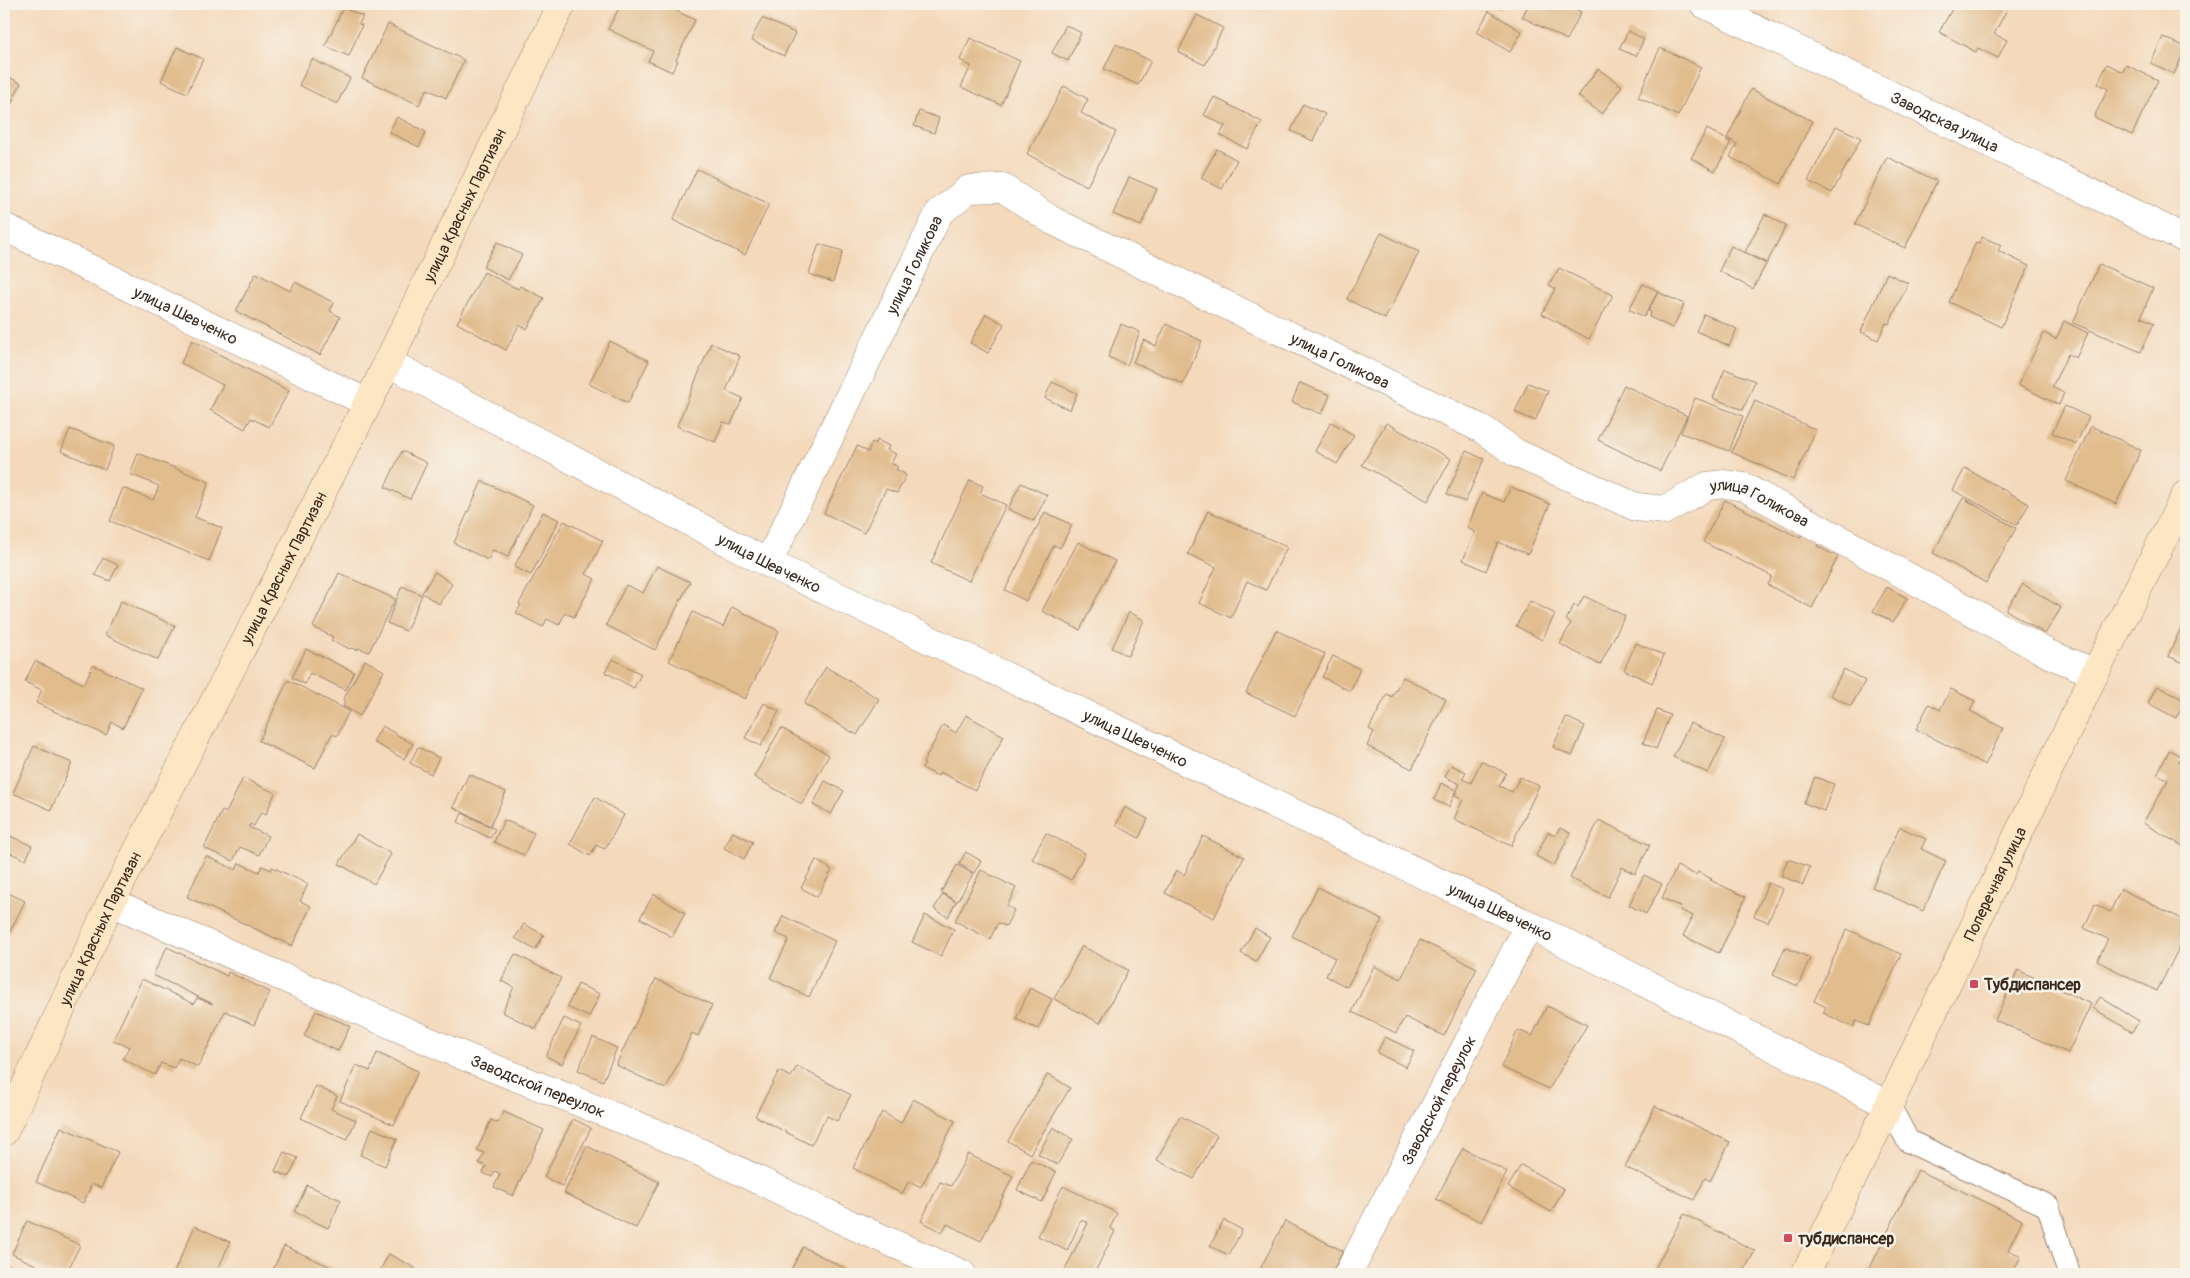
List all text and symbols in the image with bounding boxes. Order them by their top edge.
street label: Заводская улица [1887,88,2002,157]
street label: улица Красных Партизан [419,125,511,287]
street label: улица Голикова [882,213,947,319]
street label: улица Шевченко [129,282,241,350]
street label: улица Голикова [1286,328,1392,394]
street label: улица Голикова [1708,475,1812,532]
street label: улица Красных Партизан [236,488,332,648]
street label: улица Шевченко [713,529,824,598]
street label: улица Шевченко [1079,705,1191,772]
street label: Поперечная улица [1960,824,2031,944]
street label: улица Красных Партизан [55,848,146,1010]
street label: улица Шевченко [1444,879,1556,946]
place label: Тубдиспансер [1983,975,2081,995]
marker: Тубдиспансер [1968,978,1980,990]
street label: Заводской переулок [1397,1032,1481,1169]
street label: Заводской переулок [468,1051,608,1123]
place label: тубдиспансер [1798,1229,1894,1249]
marker: тубдиспансер [1782,1232,1794,1244]

